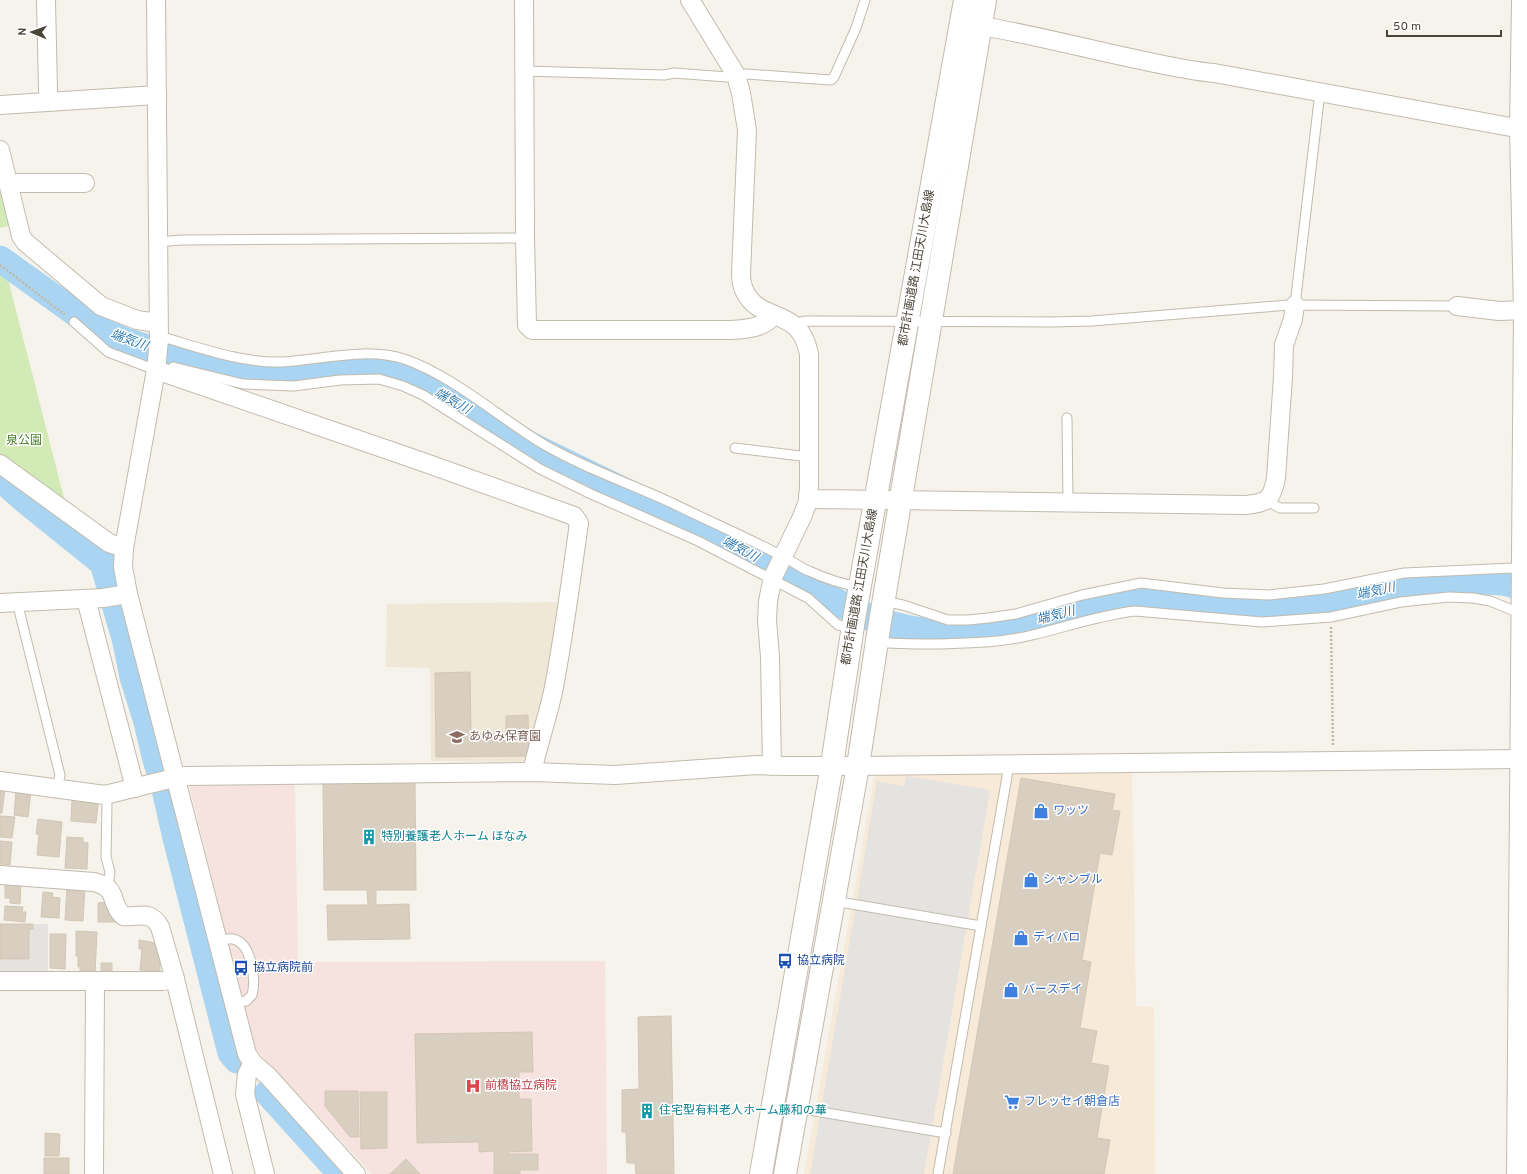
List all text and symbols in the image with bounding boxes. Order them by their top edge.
north arrow [12,12,52,52]
scale bar [1387,12,1501,38]
text: 50 m [1393,19,1421,35]
text: N [16,27,30,36]
street label: 都市計画道路 江田天川大島線 [895,188,939,348]
water label: 端気川 [108,327,152,356]
water label: 端気川 [431,386,475,419]
park label: 泉公園 [6,433,42,449]
street label: 都市計画道路 江田天川大島線 [838,507,882,667]
water label: 端気川 [719,534,763,567]
water label: 端気川 [1355,580,1399,604]
water label: 端気川 [1035,603,1079,628]
school or university icon: あゆみ保育園 [448,728,466,746]
place label: あゆみ保育園 [469,729,541,745]
shop icon: ワッツ [1032,802,1050,820]
place label: ワッツ [1053,803,1089,819]
building icon: 特別養護老人ホーム ほなみ [360,828,378,846]
place label: 特別養護老人ホーム ほなみ [381,829,527,845]
shop icon: シャンブル [1022,871,1040,889]
place label: シャンブル [1043,872,1103,888]
shop icon: ディバロ [1012,929,1030,947]
place label: ディバロ [1033,930,1080,946]
bus stop icon: 協立病院 [776,952,794,970]
place label: 協立病院 [797,953,845,969]
bus stop icon: 協立病院前 [232,959,250,977]
place label: 協立病院前 [253,960,313,976]
shop icon: バースデイ [1002,981,1020,999]
place label: バースデイ [1023,982,1082,998]
hospital icon: 前橋協立病院 [464,1077,482,1095]
place label: 前橋協立病院 [485,1078,557,1094]
supermarket icon: フレッセイ朝倉店 [1003,1093,1021,1111]
place label: フレッセイ朝倉店 [1024,1094,1120,1110]
building icon: 住宅型有料老人ホーム藤和の華 [638,1102,656,1120]
place label: 住宅型有料老人ホーム藤和の華 [659,1103,827,1119]

